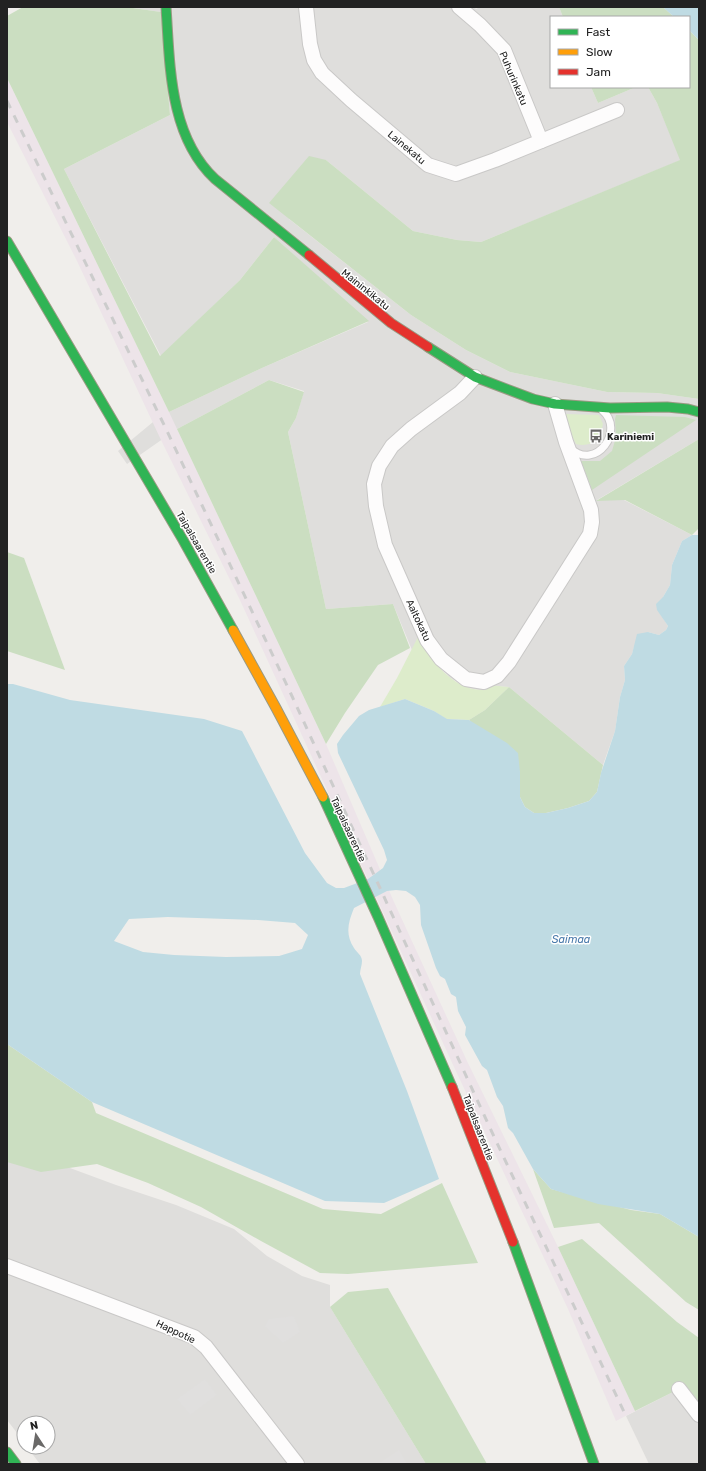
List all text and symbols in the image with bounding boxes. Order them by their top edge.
legend [550,16,690,88]
text: Fast [586,25,610,39]
text: Slow [586,45,613,59]
street label: Puhurinkatu [496,50,530,107]
text: Jam [586,65,611,79]
street label: Lainekatu [385,128,428,167]
street label: Maininkikatu [339,267,392,313]
bus stop icon: Kariniemi [588,428,604,444]
place label: Kariniemi [607,431,654,443]
street label: Taipalsaarentie [173,509,219,576]
street label: Aaltokatu [403,598,433,643]
street label: Taipalsaarentie [328,795,369,864]
water label: Saimaa [552,933,591,946]
street label: Taipalsaarentie [460,1092,496,1163]
street label: Happotie [154,1318,198,1346]
north arrow [16,1415,56,1455]
text: N [29,1419,39,1433]

